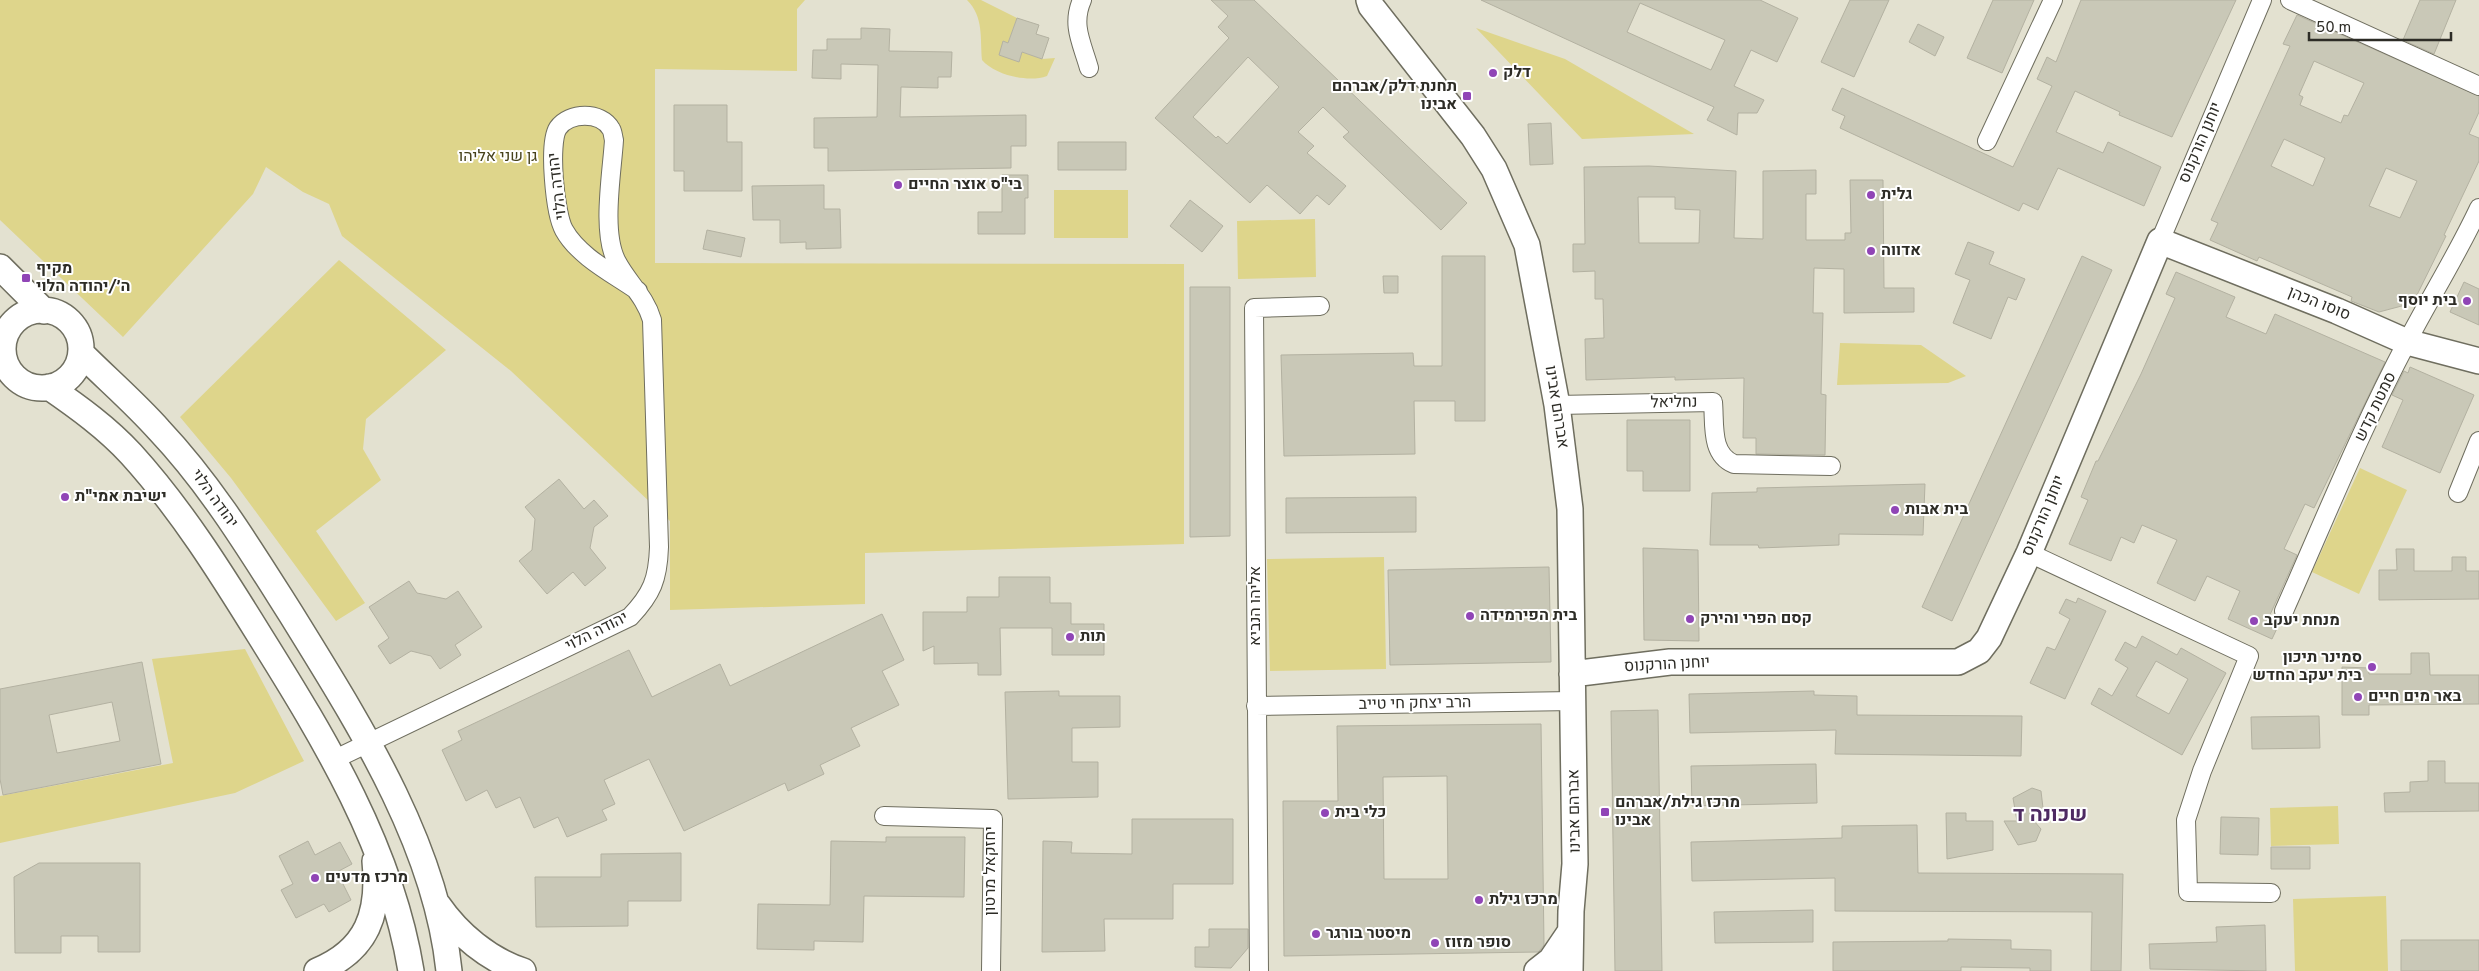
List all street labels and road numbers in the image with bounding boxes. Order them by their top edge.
street label: יוחנן הורקנוס [2175,99,2227,187]
street label: יהודה הלוי [544,151,572,221]
street label: סוסו הכהן [2285,282,2353,326]
street label: אברהם אבינו [1540,364,1572,450]
street label: סמטת קדש [2351,369,2401,445]
street label: נחליאל [1650,393,1698,413]
street label: יהודה הלוי [186,466,242,532]
street label: יוחנן הורקנוס [2018,472,2070,560]
street label: אליהו הנביא [1246,566,1266,646]
street label: יהודה הלוי [562,608,632,656]
street label: יוחנן הורקנוס [1624,653,1710,677]
street label: הרב יצחק חי טייב [1358,693,1472,715]
street label: אברהם אבינו [1564,769,1586,853]
street label: יחזקאל מרטון [981,826,1001,916]

